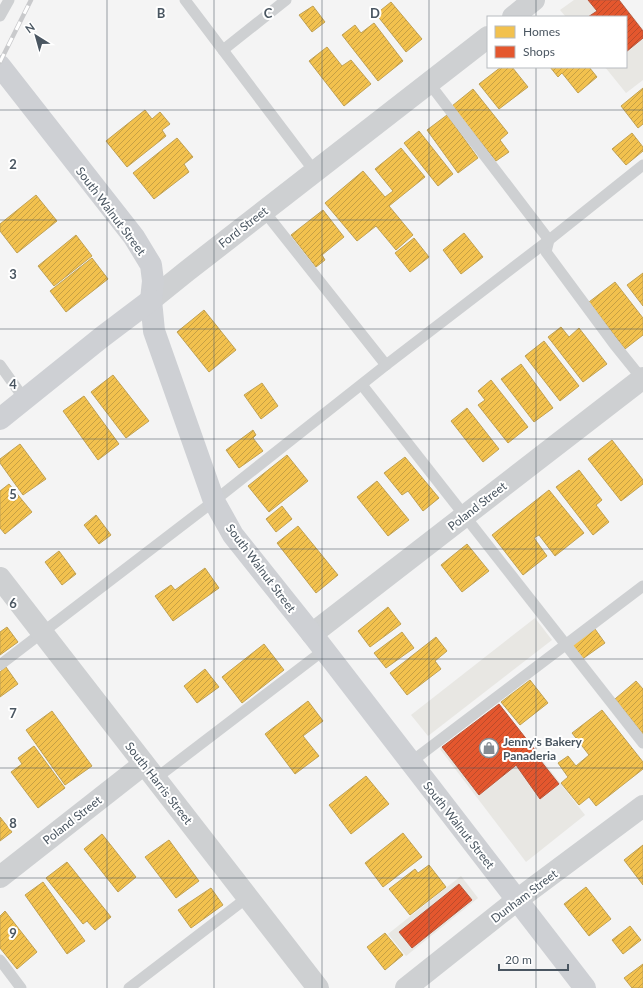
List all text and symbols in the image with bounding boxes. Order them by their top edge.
text: B [157,5,166,21]
text: C [264,5,273,21]
text: D [370,5,380,21]
north arrow [16,16,56,56]
legend [487,16,627,68]
text: N [22,20,37,35]
text: Homes [523,24,560,39]
text: Shops [523,44,555,59]
text: 2 [9,156,17,172]
street label: South Walnut Street [73,164,150,259]
street label: Ford Street [215,203,271,251]
text: 3 [9,266,17,282]
text: 4 [9,376,17,392]
street label: Poland Street [445,478,510,534]
text: 5 [9,486,17,502]
street label: South Walnut Street [223,521,300,616]
text: 6 [9,595,17,611]
text: 7 [9,705,17,721]
place label: Jenny's Bakery Panaderia [503,734,583,763]
shop icon: Jenny's Bakery Panaderia [478,737,500,759]
street label: South Harris Street [122,739,196,828]
street label: South Walnut Street [420,778,498,872]
street label: Poland Street [40,792,105,848]
text: 8 [9,815,17,831]
street label: Dunham Street [488,866,561,926]
text: 9 [9,925,17,941]
scale bar [499,946,568,972]
text: 20 m [505,952,532,967]

